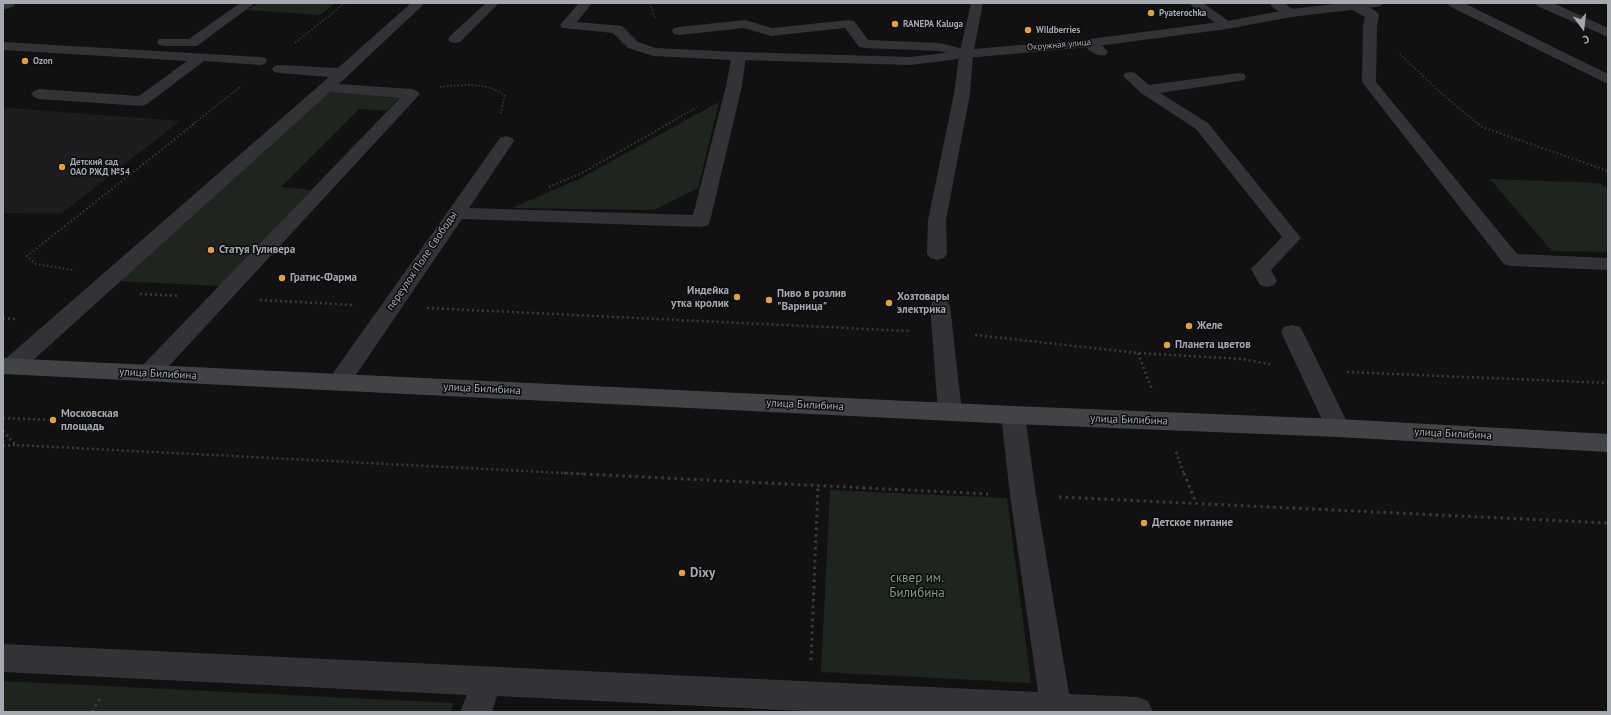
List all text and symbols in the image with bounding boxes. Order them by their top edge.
marker: Pyaterochka [1146,8,1156,18]
place label: Pyaterochka [1159,8,1206,18]
north arrow [1563,8,1603,48]
marker: RANEPA Kaluga [890,19,900,29]
place label: RANEPA Kaluga [903,19,963,29]
marker: Wildberries [1023,25,1033,35]
place label: Wildberries [1036,25,1080,35]
text: С [1581,32,1591,47]
street label: Окружная улица [1027,37,1091,53]
marker: Ozon [20,56,30,66]
place label: Ozon [33,56,53,66]
place label: Детский сад ОАО РЖД №54 [70,157,130,178]
marker: Детский сад ОАО РЖД №54 [57,162,67,172]
street label: переулок Поле Свободы [384,209,460,313]
place label: Статуя Гуливера [219,243,295,257]
marker: Статуя Гуливера [206,245,216,255]
place label: Гратис-Фарма [290,271,357,285]
marker: Гратис-Фарма [277,273,287,283]
place label: Индейка утка кролик [671,284,729,310]
place label: Пиво в розлив "Варница" [777,287,846,313]
place label: Хозтовары электрика [897,290,949,316]
marker: Индейка утка кролик [732,292,742,302]
marker: Пиво в розлив "Варница" [764,295,774,305]
marker: Хозтовары электрика [884,298,894,308]
place label: Желе [1197,319,1223,333]
marker: Желе [1184,321,1194,331]
place label: Планета цветов [1175,338,1251,352]
marker: Планета цветов [1162,340,1172,350]
street label: улица Билибина [119,365,197,383]
street label: улица Билибина [443,380,521,398]
street label: улица Билибина [766,396,844,414]
place label: Московская площадь [61,407,118,433]
street label: улица Билибина [1090,412,1168,428]
marker: Московская площадь [48,415,58,425]
street label: улица Билибина [1414,425,1492,443]
place label: Детское питание [1152,516,1233,530]
marker: Детское питание [1139,518,1149,528]
place label: Dixy [690,565,715,581]
marker: Dixy [677,568,687,578]
park label: сквер им. Билибина [889,570,945,601]

